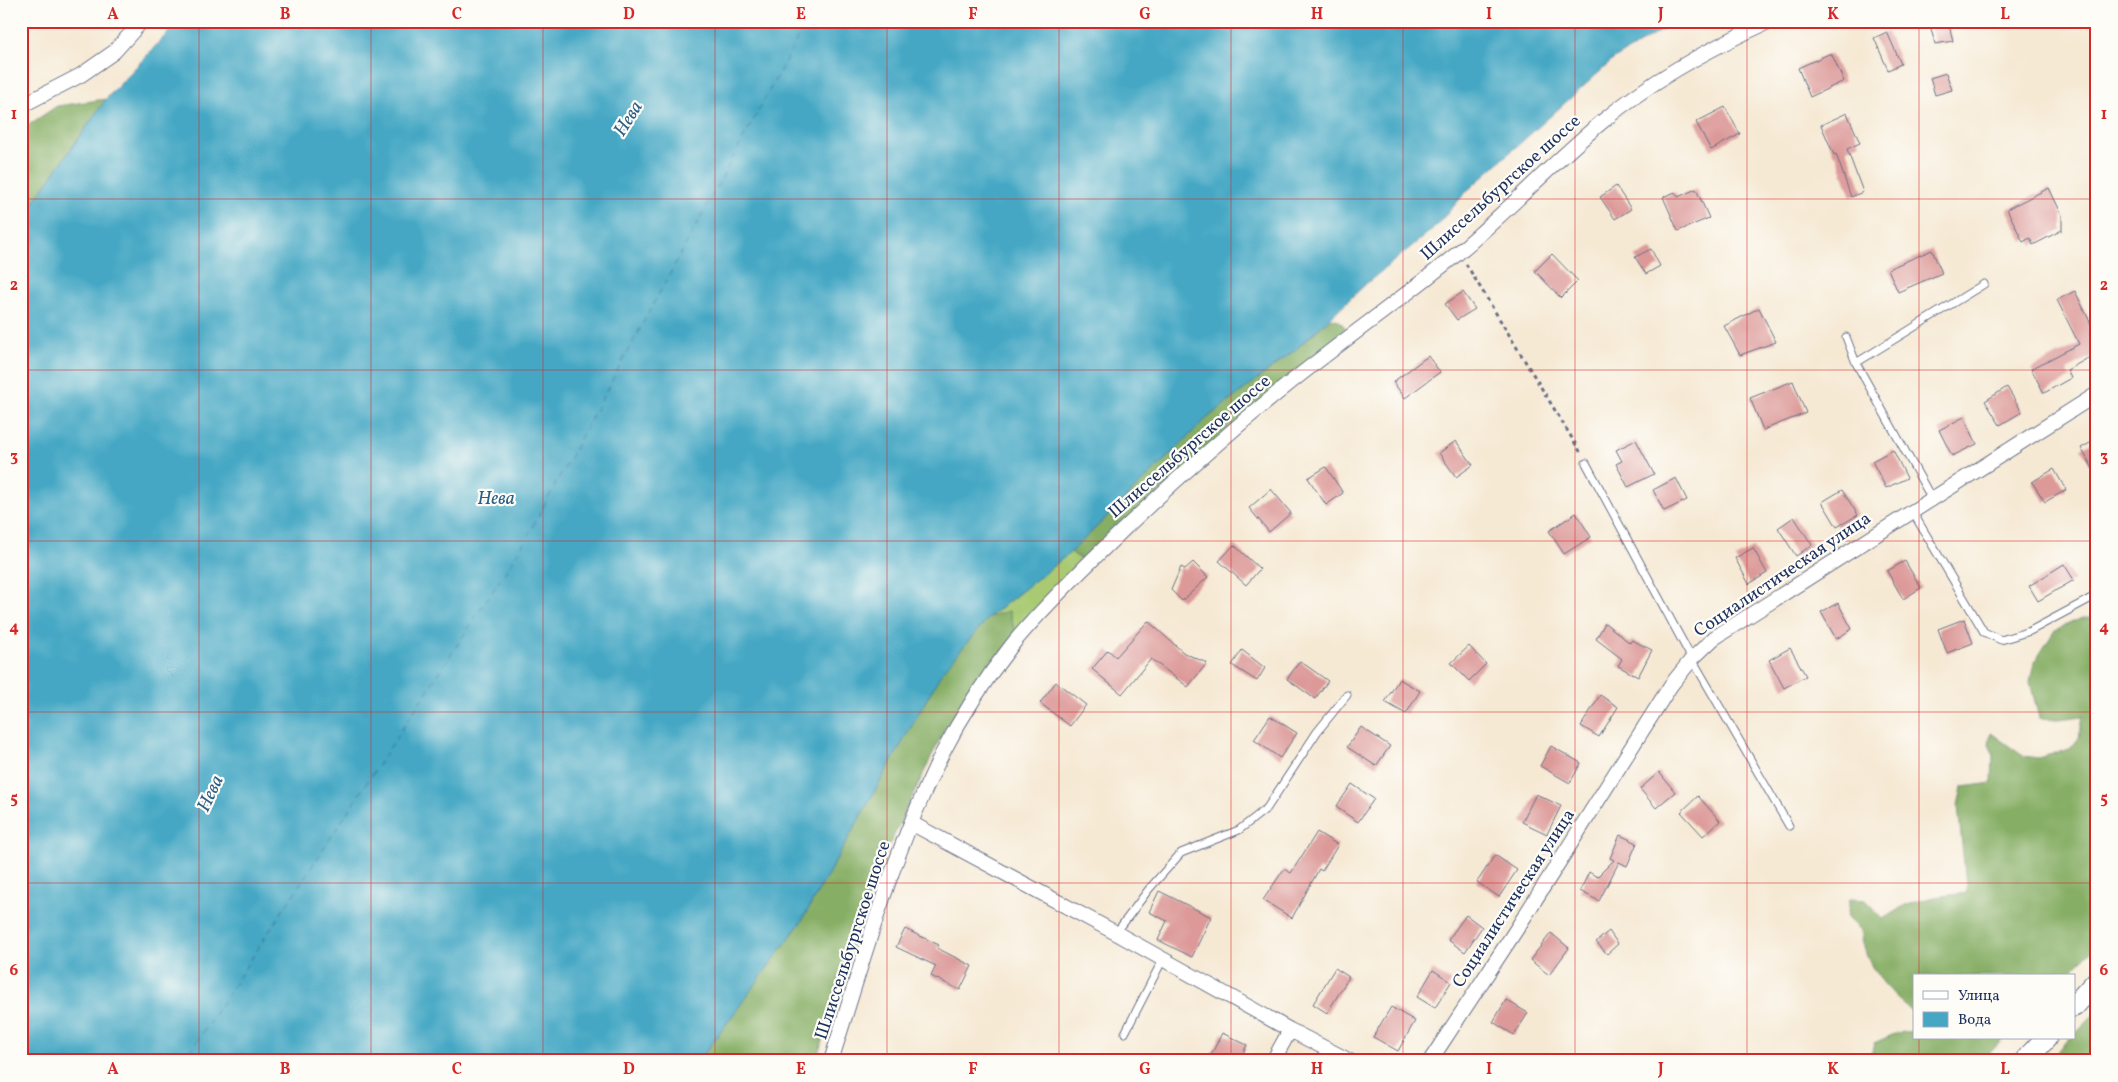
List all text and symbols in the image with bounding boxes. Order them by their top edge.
text: A [107,4,119,26]
text: B [280,4,291,26]
text: C [452,4,462,26]
text: D [623,4,635,26]
text: E [796,4,806,26]
text: F [968,4,978,26]
text: G [1139,4,1151,26]
text: H [1311,4,1323,26]
text: I [1486,4,1492,26]
text: J [1657,4,1664,26]
text: K [1827,4,1839,26]
text: L [2000,4,2010,26]
water label: Нева [608,96,650,142]
text: 1 [11,104,17,126]
text: 1 [2101,104,2107,126]
street label: Шлиссельбургское шоссе [1415,109,1587,267]
text: 2 [10,275,18,297]
text: 2 [2100,275,2108,297]
street label: Шлиссельбургское шоссе [1103,370,1277,525]
text: 3 [10,446,18,468]
text: 3 [2100,446,2108,468]
water label: Нева [477,486,515,512]
street label: Социалистическая улица [1689,507,1876,644]
text: 4 [9,617,19,639]
text: 4 [2099,617,2109,639]
water label: Нева [191,771,231,816]
text: 5 [10,788,18,810]
text: 5 [2100,788,2108,810]
street label: Социалистическая улица [1447,804,1582,993]
street label: Шлиссельбургское шоссе [809,838,897,1043]
text: 6 [10,960,19,982]
text: 6 [2100,960,2109,982]
legend [1913,974,2076,1040]
text: Улица [1958,986,2000,1007]
text: Вода [1958,1010,1991,1031]
text: A [107,1059,119,1081]
text: B [280,1059,291,1081]
text: C [452,1059,462,1081]
text: D [623,1059,635,1081]
text: E [796,1059,806,1081]
text: F [968,1059,978,1081]
text: G [1139,1059,1151,1081]
text: H [1311,1059,1323,1081]
text: I [1486,1059,1492,1081]
text: J [1657,1059,1664,1081]
text: K [1827,1059,1839,1081]
text: L [2000,1059,2010,1081]

